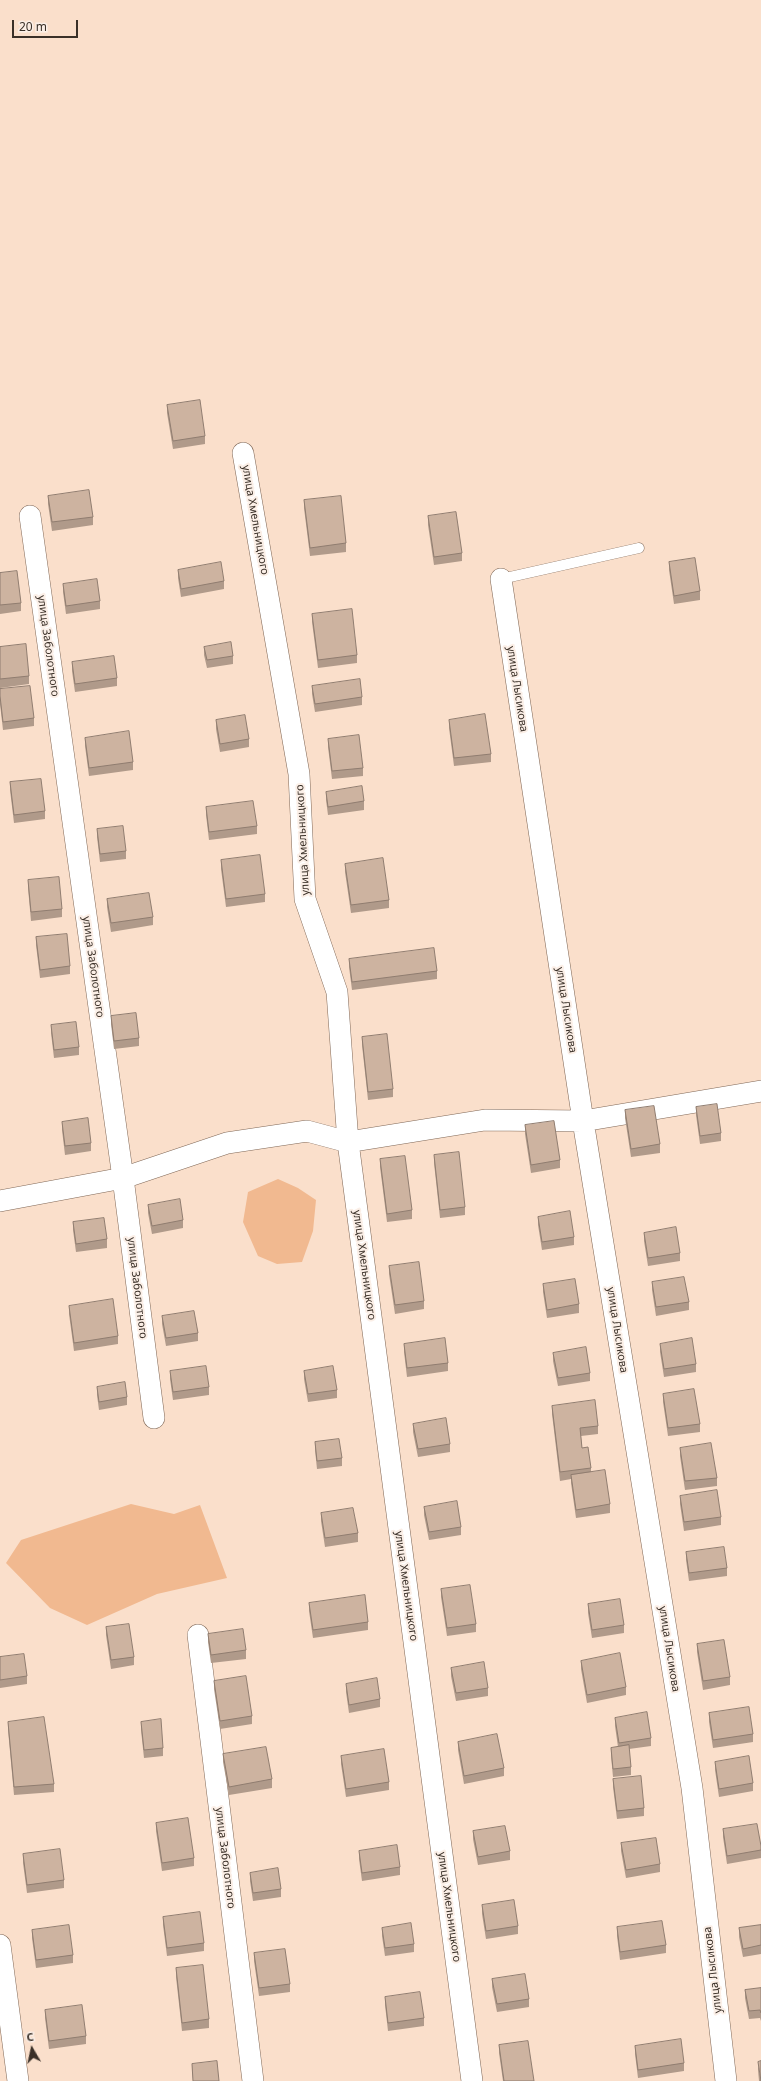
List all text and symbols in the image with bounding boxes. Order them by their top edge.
scale bar [14,12,80,38]
text: 20 m [19,18,47,35]
street label: улица Хмельницкого [239,464,271,576]
street label: улица Заболотного [34,595,62,697]
street label: улица Лысикова [504,645,530,733]
street label: улица Хмельницкого [293,784,313,896]
street label: улица Заболотного [79,916,107,1018]
street label: улица Лысикова [553,966,579,1054]
street label: улица Хмельницкого [350,1209,378,1321]
street label: улица Заболотного [124,1237,150,1339]
street label: улица Лысикова [604,1286,630,1374]
street label: улица Хмельницкого [392,1530,420,1642]
street label: улица Лысикова [656,1605,682,1693]
street label: улица Заболотного [212,1807,238,1909]
street label: улица Хмельницкого [435,1851,463,1963]
street label: улица Лысикова [701,1926,725,2014]
north arrow [12,2029,52,2069]
text: С [25,2029,35,2045]

